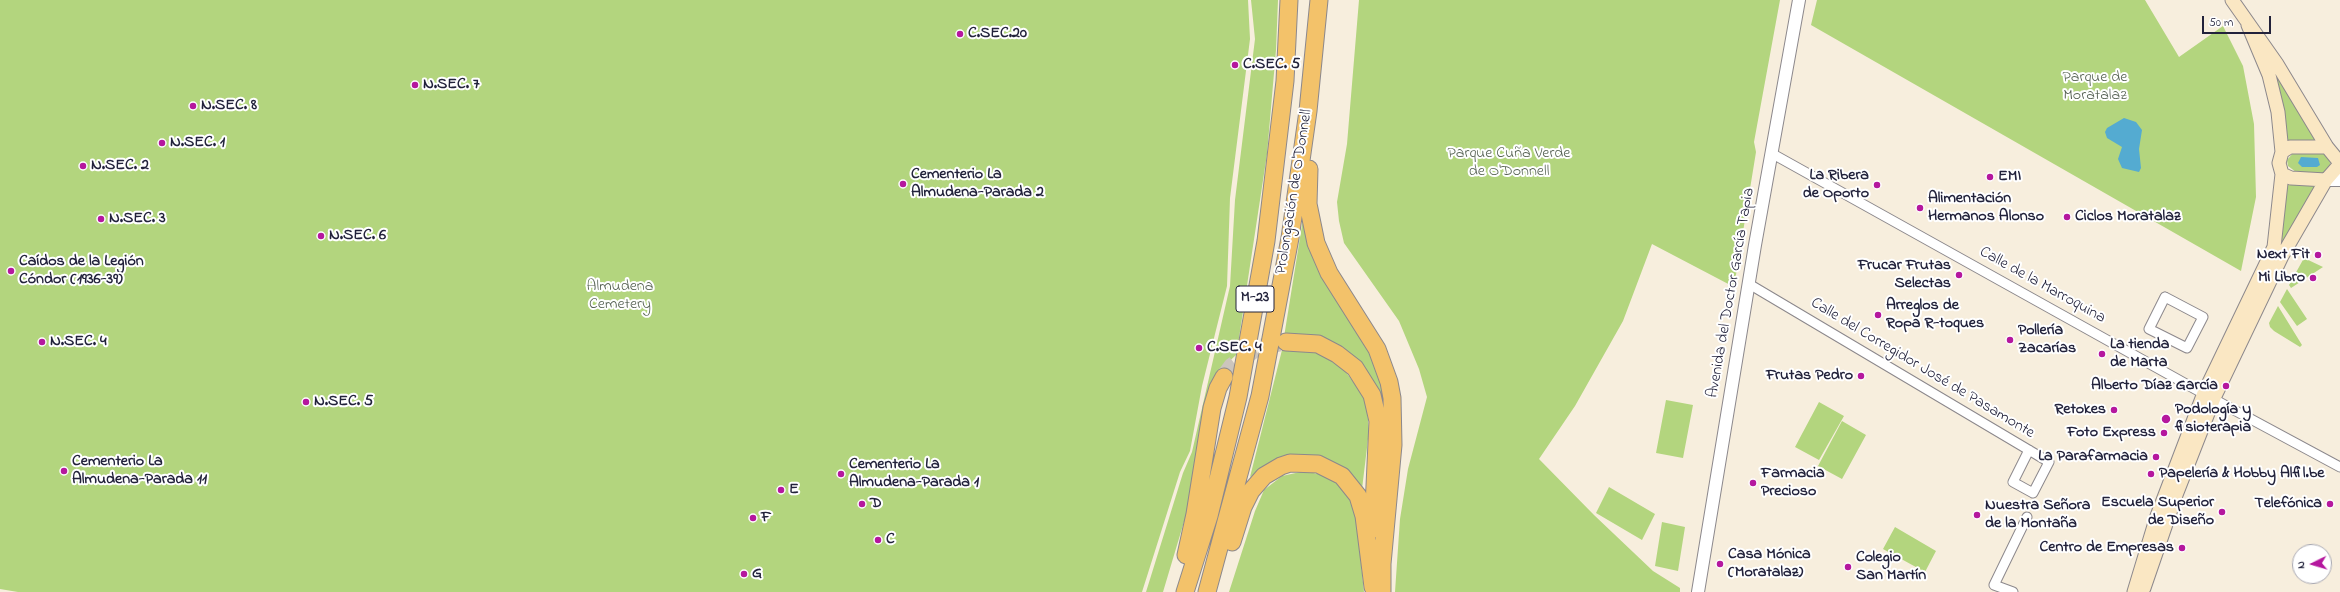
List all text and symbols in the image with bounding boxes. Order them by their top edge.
scale bar [2204,8,2273,34]
text: 50 m [2209,14,2233,32]
place label: C.SEC.20 [968,24,1027,44]
marker: C.SEC.20 [955,29,965,39]
place label: C.SEC. 5 [1243,55,1300,75]
marker: C.SEC. 5 [1230,60,1240,70]
park label: Parque de Moratalaz [2063,68,2127,106]
place label: N.SEC. 7 [423,75,480,95]
marker: N.SEC. 7 [410,80,420,90]
place label: N.SEC. 8 [201,96,257,116]
marker: N.SEC. 8 [188,101,198,111]
street label: Prolongación de O'Donnell [1272,108,1318,276]
place label: N.SEC. 1 [170,133,225,153]
marker: N.SEC. 1 [157,138,167,148]
park label: Parque Cuña Verde de O'Donnell [1447,144,1571,182]
place label: N.SEC. 2 [91,156,149,176]
marker: N.SEC. 2 [78,161,88,171]
place label: Cementerio La Almudena-Parada 2 [911,165,1044,203]
place label: La Ribera de Oporto [1803,166,1869,204]
place label: EMI [1998,167,2021,187]
marker: EMI [1985,172,1995,182]
marker: Cementerio La Almudena-Parada 2 [898,179,908,189]
marker: La Ribera de Oporto [1872,180,1882,190]
street label: Avenida del Doctor García Tapia [1704,186,1760,400]
place label: Alimentación Hermanos Alonso [1928,189,2044,227]
marker: Alimentación Hermanos Alonso [1915,203,1925,213]
place label: Ciclos Moratalaz [2075,207,2181,227]
place label: N.SEC. 3 [109,209,166,229]
marker: Ciclos Moratalaz [2062,212,2072,222]
marker: N.SEC. 3 [96,214,106,224]
place label: N.SEC. 6 [329,226,386,246]
marker: N.SEC. 6 [316,231,326,241]
street label: Calle de la Marroquina [1976,243,2108,329]
place label: Next Fit [2257,245,2310,265]
marker: Next Fit [2313,250,2323,260]
place label: Caídos de la Legión Cóndor (1936-39) [19,252,144,290]
place label: Frucar Frutas Selectas [1858,256,1951,294]
marker: Caídos de la Legión Cóndor (1936-39) [6,266,16,276]
place label: Mi Libro [2258,268,2305,288]
marker: Frucar Frutas Selectas [1954,270,1964,280]
marker: Mi Libro [2308,273,2318,283]
park label: Almudena Cemetery [587,277,653,315]
road number: M-23 [1236,286,1274,312]
street label: Calle del Corregidor José de Pasamonte [1807,294,2037,444]
place label: Arreglos de Ropa R-toques [1886,296,1984,334]
marker: Arreglos de Ropa R-toques [1873,310,1883,320]
place label: Pollería Zacarías [2018,321,2076,359]
place label: N.SEC. 4 [50,332,107,352]
marker: Pollería Zacarías [2005,335,2015,345]
place label: La tienda de Marta [2110,335,2170,373]
marker: N.SEC. 4 [37,337,47,347]
place label: C.SEC. 4 [1207,338,1262,358]
marker: C.SEC. 4 [1194,343,1204,353]
marker: La tienda de Marta [2097,349,2107,359]
place label: Frutas Pedro [1766,366,1853,386]
marker: Frutas Pedro [1856,371,1866,381]
place label: Alberto Díaz García [2091,376,2218,396]
marker: Alberto Díaz García [2221,381,2231,391]
place label: N.SEC. 5 [314,392,373,412]
marker: N.SEC. 5 [301,397,311,407]
place label: Retokes [2054,400,2106,420]
place label: Podología y fisioterapia [2175,400,2251,438]
marker: Retokes [2109,405,2119,415]
marker: Podología y fisioterapia [2160,413,2172,425]
place label: Foto Express [2067,423,2156,443]
marker: Foto Express [2159,428,2169,438]
place label: La Parafarmacia [2038,447,2148,467]
place label: Cementerio La Almudena-Parada 11 [72,452,207,490]
marker: La Parafarmacia [2151,452,2161,462]
place label: Cementerio La Almudena-Parada 1 [849,455,979,493]
place label: Farmacia Precioso [1761,464,1825,502]
place label: Papelería & Hobby Alfil.be [2159,464,2324,484]
marker: Cementerio La Almudena-Parada 11 [59,466,69,476]
marker: Cementerio La Almudena-Parada 1 [836,469,846,479]
marker: Papelería & Hobby Alfil.be [2146,469,2156,479]
marker: Farmacia Precioso [1748,478,1758,488]
place label: E [789,480,799,500]
marker: E [776,485,786,495]
place label: Escuela Superior de Diseño [2101,493,2214,531]
place label: D [870,494,882,514]
place label: Telefónica [2255,494,2322,514]
place label: Nuestra Señora de la Montaña [1985,496,2090,534]
marker: D [857,499,867,509]
marker: Telefónica [2325,499,2335,509]
marker: Escuela Superior de Diseño [2217,507,2227,517]
place label: F [761,508,771,528]
marker: Nuestra Señora de la Montaña [1972,510,1982,520]
marker: F [748,513,758,523]
place label: C [886,530,895,550]
marker: C [873,535,883,545]
place label: Centro de Empresas [2039,538,2174,558]
marker: Centro de Empresas [2177,543,2187,553]
north arrow [2292,544,2332,584]
place label: Casa Mónica (Moratalaz) [1728,545,1811,583]
place label: Colegio San Martín [1856,548,1926,586]
marker: Casa Mónica (Moratalaz) [1715,559,1725,569]
text: N [2293,561,2309,569]
marker: Colegio San Martín [1843,562,1853,572]
place label: G [752,564,762,584]
marker: G [739,569,749,579]

